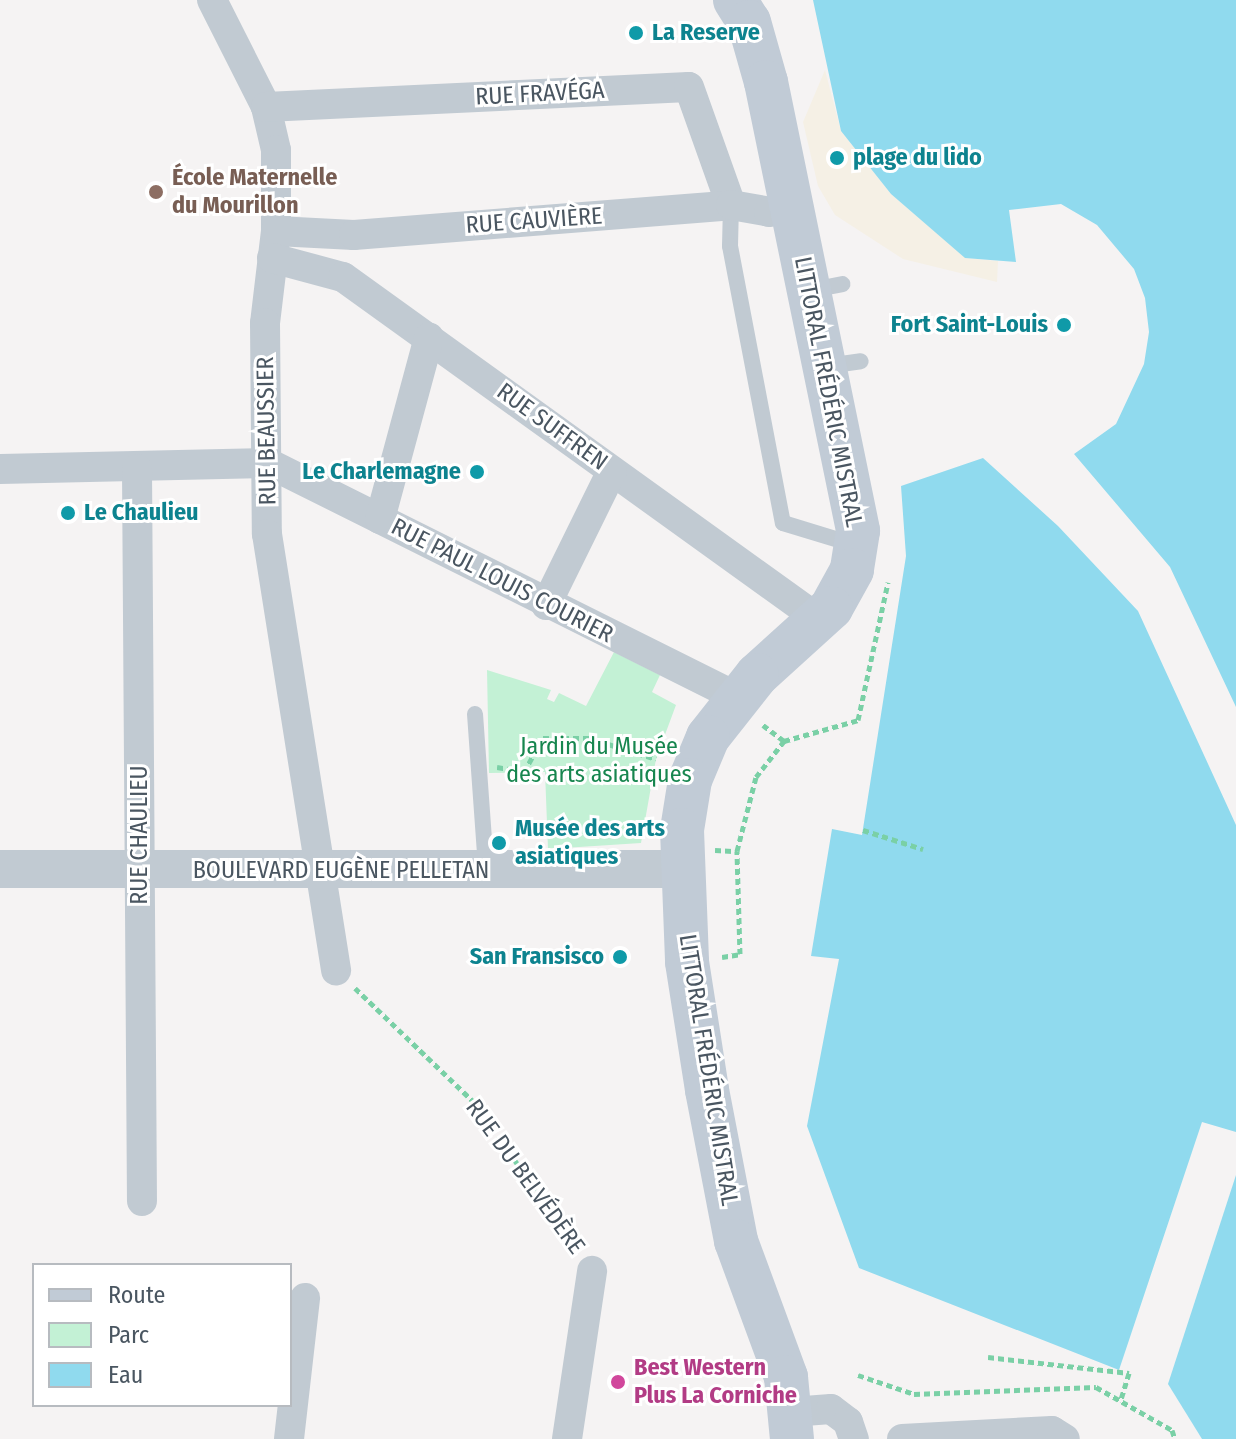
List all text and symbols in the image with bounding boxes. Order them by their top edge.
place label: La Reserve [652,19,760,47]
marker: La Reserve [627,24,645,42]
street label: RUE FRAVÉGA [475,76,605,112]
place label: plage du lido [853,144,982,172]
marker: plage du lido [828,149,846,167]
place label: École Maternelle du Mourillon [172,164,337,220]
marker: École Maternelle du Mourillon [147,183,165,201]
street label: RUE CAUVIÈRE [465,202,603,240]
street label: LITTORAL FRÉDÉRIC MISTRAL [788,254,868,530]
place label: Fort Saint-Louis [891,311,1048,339]
marker: Fort Saint-Louis [1055,316,1073,334]
street label: RUE BEAUSSIER [251,356,283,506]
street label: RUE SUFFREN [491,377,613,477]
place label: Le Charlemagne [302,458,461,486]
marker: Le Charlemagne [468,463,486,481]
place label: Le Chaulieu [84,499,199,527]
marker: Le Chaulieu [59,504,77,522]
street label: RUE PAUL LOUIS COURIER [386,513,618,649]
park label: Jardin du Musée des arts asiatiques [506,733,692,789]
street label: RUE CHAULIEU [126,765,154,905]
place label: Musée des arts asiatiques [515,815,665,871]
marker: Musée des arts asiatiques [490,834,508,852]
street label: BOULEVARD EUGÈNE PELLETAN [193,857,489,885]
street label: LITTORAL FRÉDÉRIC MISTRAL [672,932,744,1208]
place label: San Fransisco [470,943,604,971]
marker: San Fransisco [611,948,629,966]
street label: RUE DU BELVÉDÈRE [459,1094,591,1260]
legend [32,1263,292,1407]
text: Route [108,1281,165,1309]
text: Parc [108,1321,149,1349]
place label: Best Western Plus La Corniche [634,1354,797,1410]
text: Eau [108,1361,143,1389]
marker: Best Western Plus La Corniche [609,1373,627,1391]

